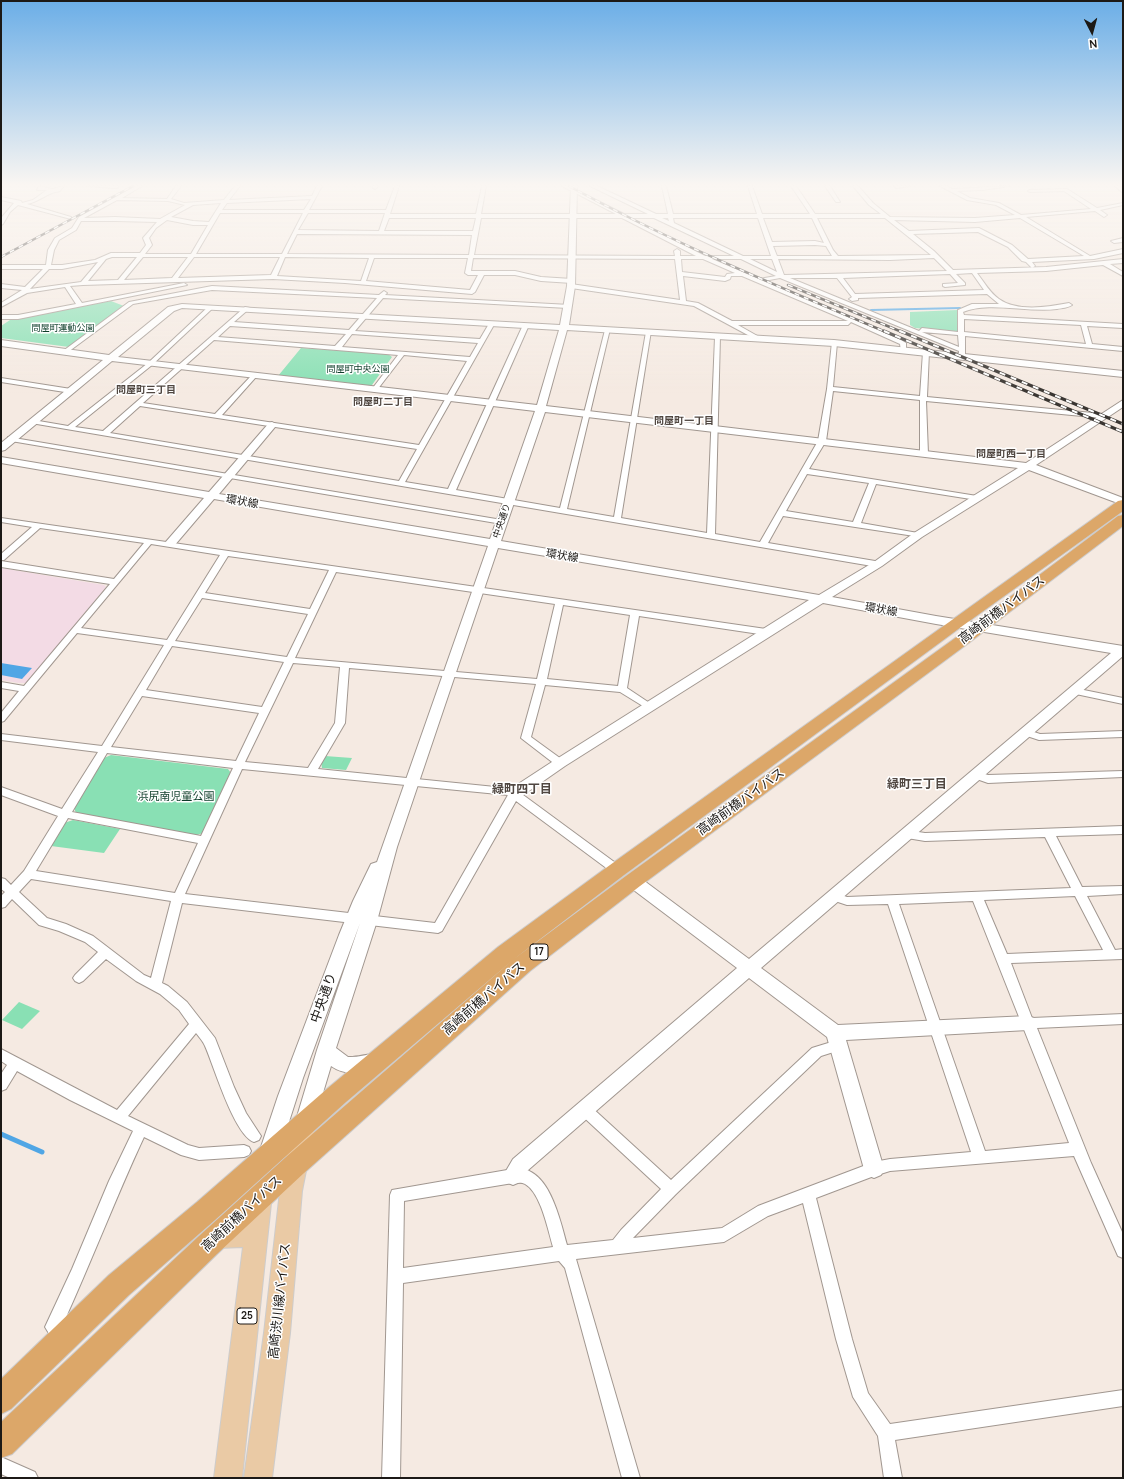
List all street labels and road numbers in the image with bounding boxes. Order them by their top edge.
street label: 環状線 [225,493,259,511]
street label: 中央通り [491,502,513,540]
street label: 環状線 [545,547,579,565]
street label: 高崎前橋バイパス [956,572,1048,648]
street label: 環状線 [864,601,898,619]
street label: 高崎前橋バイパス [694,765,788,839]
road number: 17 [530,944,548,960]
street label: 高崎前橋バイパス [440,959,528,1039]
street label: 中央通り [308,971,340,1025]
street label: 高崎前橋バイパス [199,1173,285,1255]
street label: 高崎渋川線バイパス [266,1242,294,1360]
road number: 25 [237,1308,257,1324]

